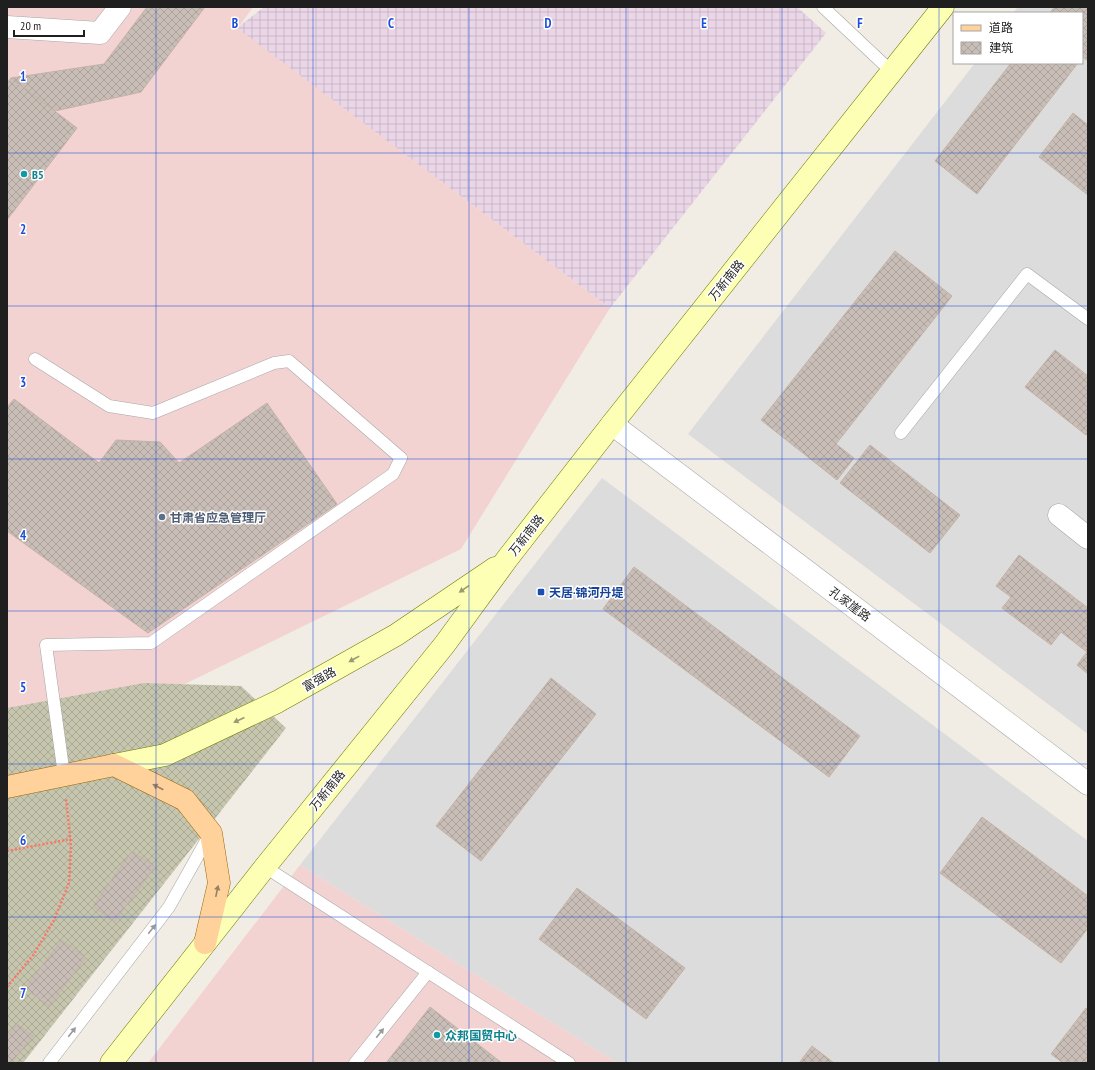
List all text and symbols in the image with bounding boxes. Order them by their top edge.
scale bar [14,12,84,38]
legend [953,12,1083,64]
text: B [232,15,238,32]
text: C [388,15,394,32]
text: D [545,15,552,32]
text: E [701,15,707,32]
text: F [857,15,863,32]
text: 20 m [20,18,41,33]
text: 道路 [989,20,1013,35]
text: 建筑 [989,40,1013,55]
text: 1 [20,68,26,85]
place label: B5 [32,167,44,182]
marker: B5 [19,169,29,179]
text: 2 [20,221,26,238]
street label: 万新南路 [705,257,747,303]
text: 3 [20,374,26,391]
place label: 甘肃省应急管理厅 [170,510,266,525]
street label: 万新南路 [505,511,547,559]
marker: 甘肃省应急管理厅 [157,512,167,522]
text: 4 [20,527,27,544]
street label: 孔家崖路 [826,584,874,624]
one-way arrow [458,585,469,593]
place label: 天居·锦河丹堤 [549,585,624,600]
marker: 天居·锦河丹堤 [536,587,546,597]
one-way arrow [348,655,360,662]
street label: 富强路 [300,664,338,694]
text: 5 [20,679,26,696]
one-way arrow [234,717,245,723]
street label: 万新南路 [306,767,348,813]
one-way arrow [153,784,164,790]
text: 6 [20,832,26,849]
one-way arrow [214,885,220,897]
one-way arrow [147,924,156,935]
text: 7 [20,985,26,1002]
one-way arrow [68,1027,77,1038]
one-way arrow [375,1027,384,1038]
place label: 众邦国贸中心 [445,1028,517,1043]
marker: 众邦国贸中心 [432,1030,442,1040]

